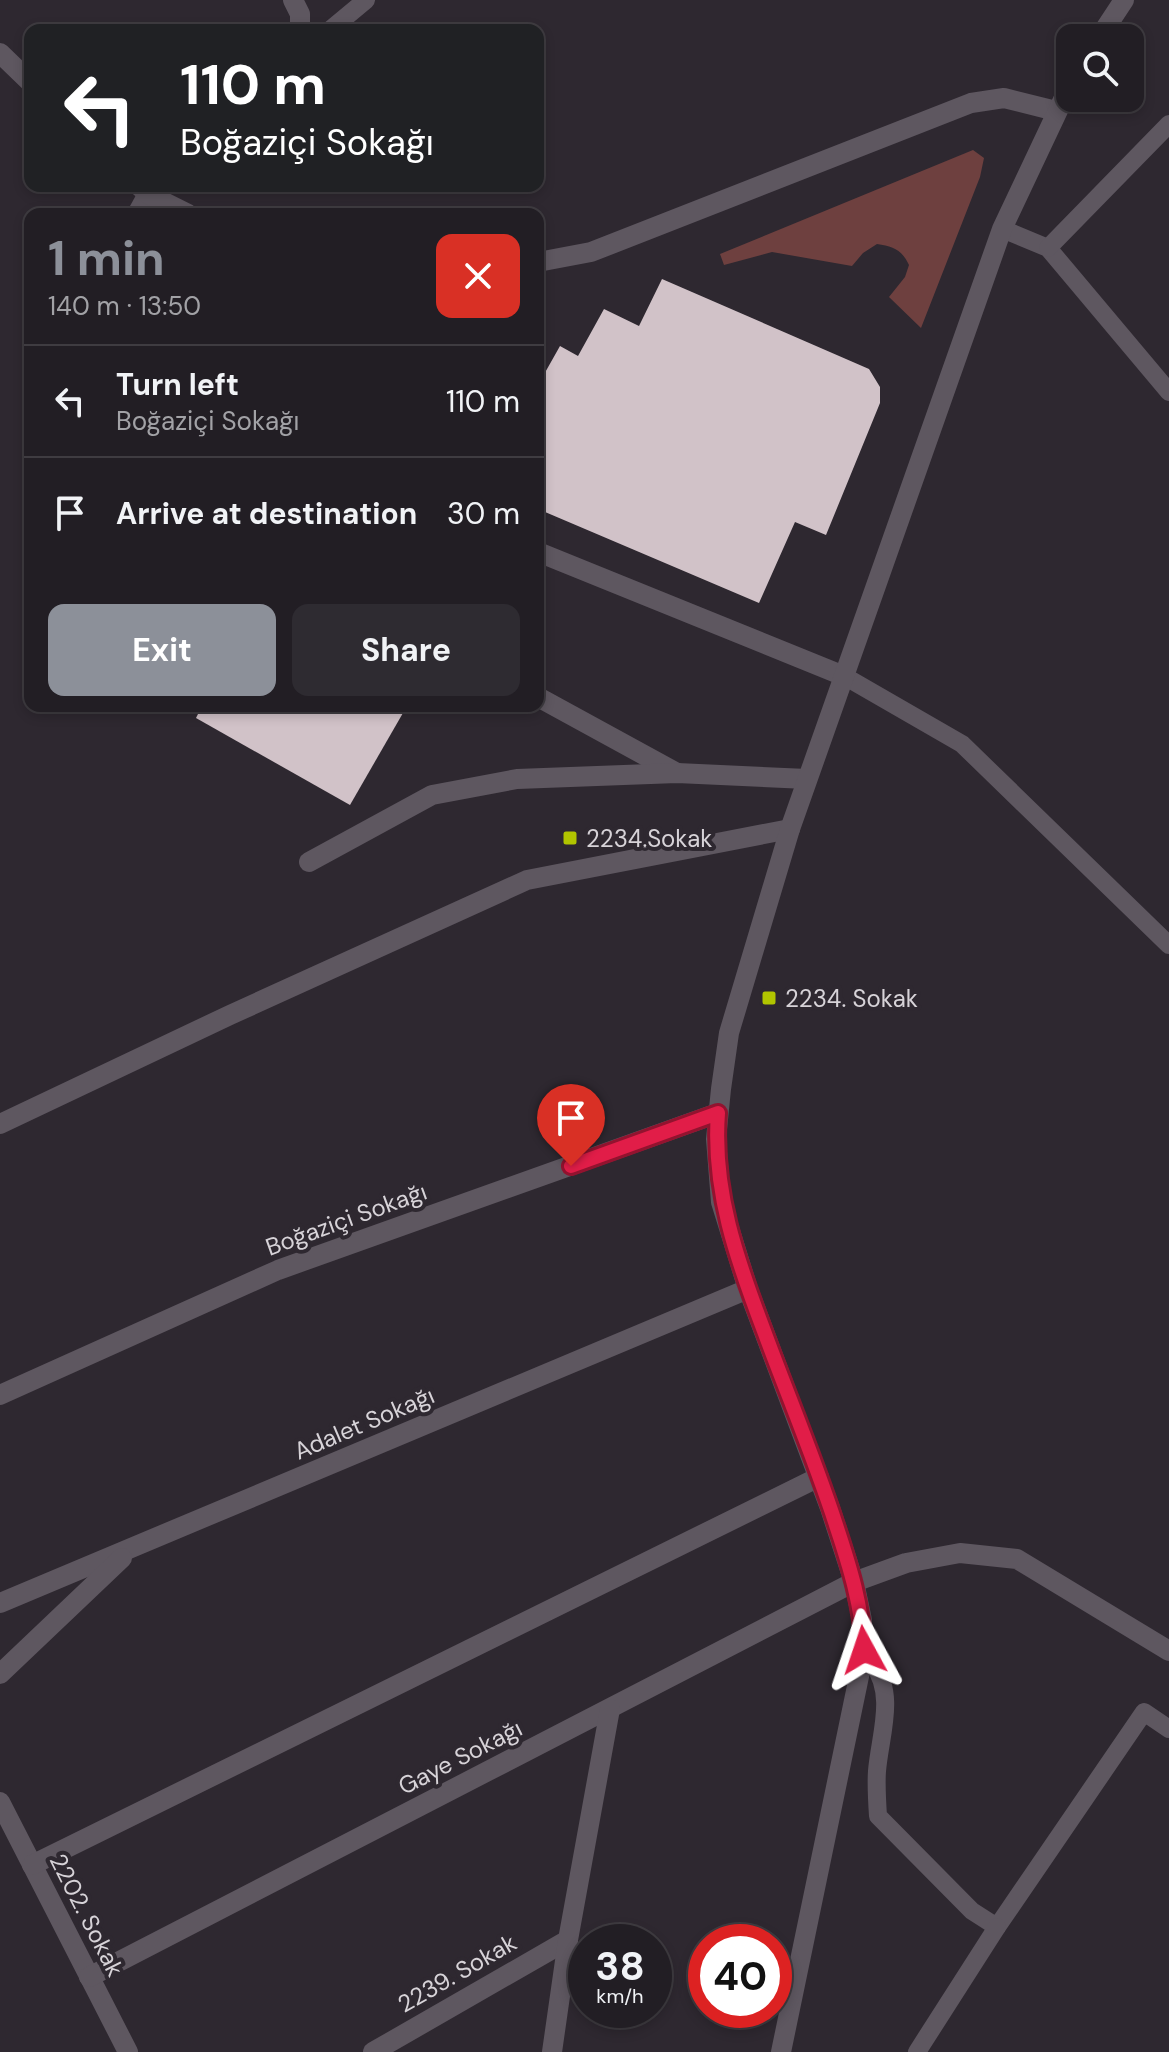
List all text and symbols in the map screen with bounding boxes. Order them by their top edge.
map controls [1056,24,1144,112]
button: search [1056,24,1144,112]
text: 110 m [180,48,326,121]
icon: left [48,56,152,160]
text: Boğaziçi Sokağı [180,119,434,166]
text: 1 min [48,227,165,290]
button: close [436,234,520,318]
text: 140 m · 13:50 [48,289,201,323]
text: Turn left [116,365,239,404]
icon: left [48,379,92,423]
text: 110 m [446,382,520,421]
text: Boğaziçi Sokağı [116,404,299,438]
icon: arrive [48,491,92,535]
text: Arrive at destination [116,494,417,533]
text: 30 m [447,494,520,533]
button: Exit [48,604,276,696]
button: Share [292,604,520,696]
place label: 2234.Sokak [586,823,712,854]
marker: 2234.Sokak [561,829,579,847]
place label: 2234. Sokak [785,983,918,1014]
marker: 2234. Sokak [760,989,778,1007]
pin [537,1084,605,1166]
icon: arrive [549,1096,593,1140]
street label: Boğaziçi Sokağı [261,1175,431,1263]
street label: Adalet Sokağı [289,1379,439,1467]
position arrow [822,1608,906,1692]
street label: Gaye Sokağı [393,1713,527,1801]
street label: 2202. Sokak [43,1848,131,1982]
speed limit sign: 40 [688,1924,792,2028]
street label: 2239. Sokak [392,1927,522,2019]
text: 38 [595,1940,645,1992]
text: km/h [596,1983,644,2009]

